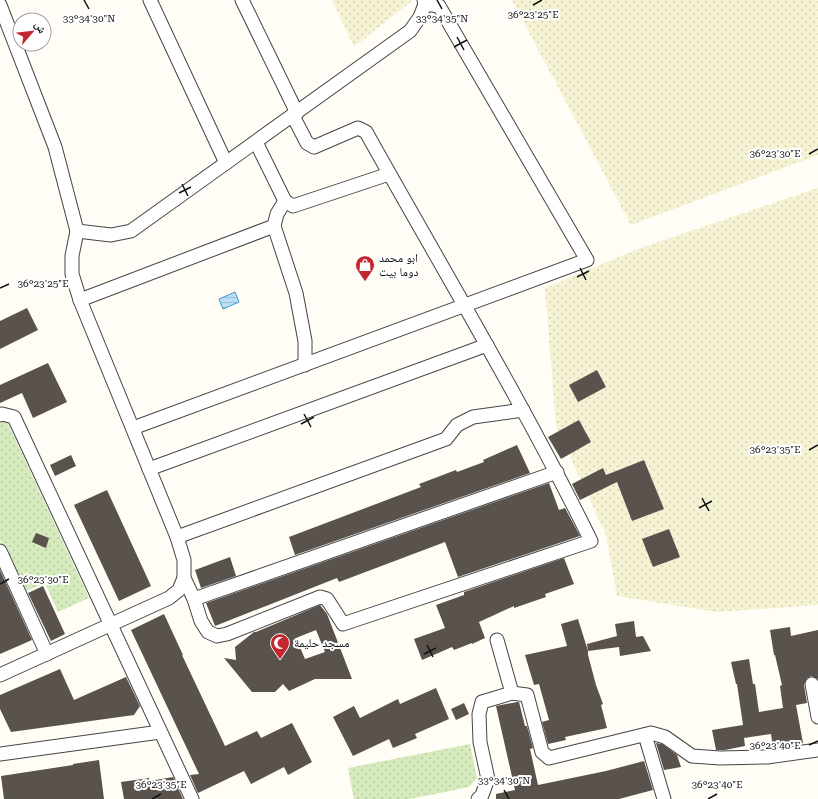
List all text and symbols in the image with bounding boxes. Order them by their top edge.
text: 36°23'25"E [507,9,559,20]
north arrow [12,12,52,52]
text: 33°34'30"N [63,13,115,24]
text: 33°34'35"N [416,13,468,24]
text: ش [31,19,49,37]
text: 36°23'30"E [749,148,801,159]
place label: ابو محمد دوما بيت [379,251,419,279]
shop icon: ابو محمد دوما بيت [354,254,376,282]
text: 36°23'25"E [17,278,69,289]
text: 36°23'35"E [749,444,801,455]
text: 36°23'30"E [17,574,69,585]
mosque icon: مسجد حليمة [269,632,291,660]
place label: مسجد حليمة [294,636,349,650]
text: 36°23'40"E [749,740,801,751]
text: 33°34'30"N [478,775,530,786]
text: 36°23'35"E [135,779,187,790]
text: 36°23'40"E [691,779,743,790]

